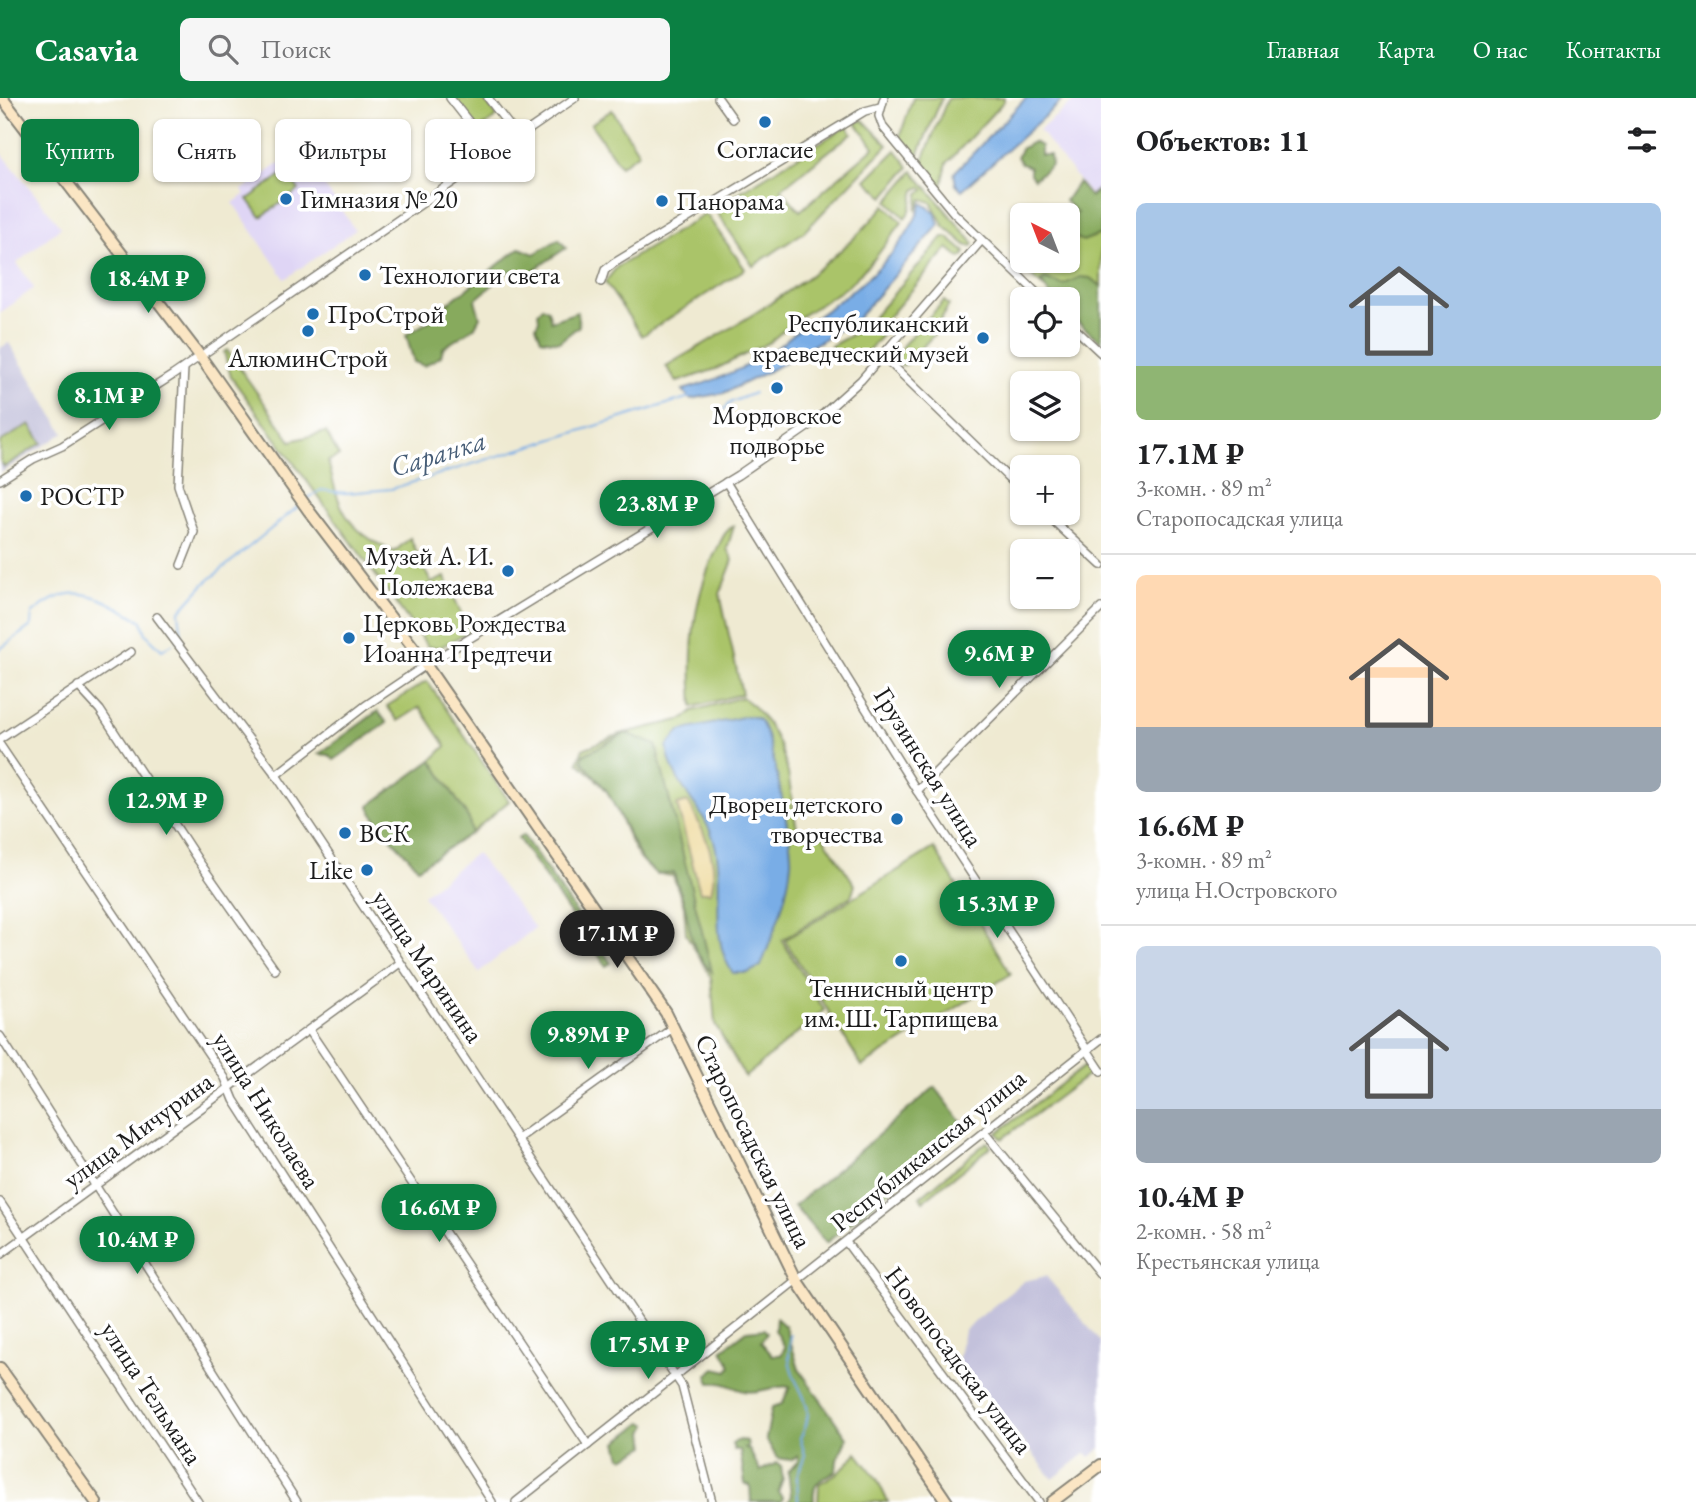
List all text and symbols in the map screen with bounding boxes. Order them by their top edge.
search box [180,18,670,81]
text: Casavia [35,28,138,71]
icon: search [204,30,242,68]
text: Поиск [260,32,331,66]
text: Главная [1266,34,1340,65]
text: Карта [1378,34,1435,65]
text: О нас [1473,34,1528,65]
text: Контакты [1566,34,1661,65]
marker: Согласие [757,114,773,130]
chip: Купить [21,119,139,182]
chip: Снять [153,119,261,182]
chip: Фильтры [275,119,411,182]
chip: Новое [425,119,535,182]
text: Объектов: 11 [1136,121,1310,160]
icon: filters [1623,121,1661,159]
place label: Согласие [717,132,813,166]
place label: Гимназия № 20 [300,182,458,216]
place label: Панорама [676,184,785,218]
marker: Гимназия № 20 [278,191,294,207]
marker: Панорама [654,193,670,209]
north arrow [1010,203,1080,273]
map controls [1010,203,1080,609]
icon: home [1336,248,1462,374]
pin: 18.4M ₽ [83,256,213,315]
place label: Технологии света [379,258,561,292]
text: 18.4M ₽ [107,263,189,293]
marker: Технологии света [357,267,373,283]
button: locate [1010,287,1080,357]
place label: ПроСтрой [327,297,444,331]
marker: ПроСтрой [305,306,321,322]
place label: Республиканский краеведческий музей [752,306,969,370]
marker: АлюминСтрой [300,323,316,339]
marker: Республиканский краеведческий музей [975,330,991,346]
place label: АлюминСтрой [227,341,388,375]
button: layers [1010,371,1080,441]
pin: 8.1M ₽ [52,372,166,432]
text: 8.1M ₽ [74,380,144,410]
marker: Мордовское подворье [769,380,785,396]
place label: Мордовское подворье [712,398,842,462]
water label: Саранка [386,421,490,485]
text: 17.1M ₽ [1136,434,1244,473]
button: + [1010,455,1080,525]
text: 3-комн. · 89 m² [1136,473,1272,503]
place label: РОСТР [40,479,124,513]
pin: 23.8M ₽ [592,480,722,540]
marker: РОСТР [18,488,34,504]
text: 23.8M ₽ [616,488,698,518]
text: Старопосадская улица [1136,503,1343,533]
place label: Музей А. И. Полежаева [366,539,495,603]
button: − [1010,539,1080,609]
marker: Музей А. И. Полежаева [500,563,516,579]
place label: Церковь Рождества Иоанна Предтечи [363,606,567,670]
icon: home [1336,620,1462,746]
marker: Церковь Рождества Иоанна Предтечи [341,630,357,646]
pin: 9.6M ₽ [942,630,1056,690]
text: 9.6M ₽ [964,638,1034,668]
street label: Грузинская улица [866,681,992,854]
pin: 12.9M ₽ [101,778,231,837]
text: 12.9M ₽ [125,785,207,815]
place label: Дворец детского творчества [709,787,884,851]
text: 16.6M ₽ [1136,806,1244,845]
marker: Дворец детского творчества [889,811,905,827]
place label: ВСК [359,816,411,850]
marker: ВСК [337,825,353,841]
text: 3-комн. · 89 m² [1136,845,1272,875]
place label: Like [309,853,353,887]
marker: Like [359,862,375,878]
text: улица Н.Островского [1136,875,1337,905]
pin: 15.3M ₽ [932,880,1062,940]
street label: улица Маринина [364,883,492,1050]
text: 15.3M ₽ [956,888,1038,918]
pin: 17.1M ₽ [552,910,682,970]
text: 17.1M ₽ [576,918,658,948]
marker: Теннисный центр им. Ш. Тарпищева [893,953,909,969]
place label: Теннисный центр им. Ш. Тарпищева [804,971,999,1035]
icon: home [1336,991,1462,1117]
pin: 9.89M ₽ [523,1012,653,1071]
text: 9.89M ₽ [547,1019,629,1049]
street label: улица Николаева [205,1025,329,1196]
street label: Старопосадская улица [687,1028,821,1254]
street label: Республиканская улица [823,1060,1033,1239]
street label: улица Мичурина [56,1064,220,1196]
text: 10.4M ₽ [1136,1177,1244,1216]
pin: 16.6M ₽ [374,1184,504,1244]
text: 16.6M ₽ [398,1192,480,1222]
pin: 10.4M ₽ [72,1216,202,1276]
text: 2-комн. · 58 m² [1136,1216,1272,1246]
text: 10.4M ₽ [96,1224,178,1254]
text: Крестьянская улица [1136,1246,1320,1276]
street label: Новопосадская улица [877,1259,1041,1461]
street label: улица Тельмана [93,1315,211,1472]
pin: 17.5M ₽ [583,1322,713,1381]
text: 17.5M ₽ [607,1329,689,1359]

